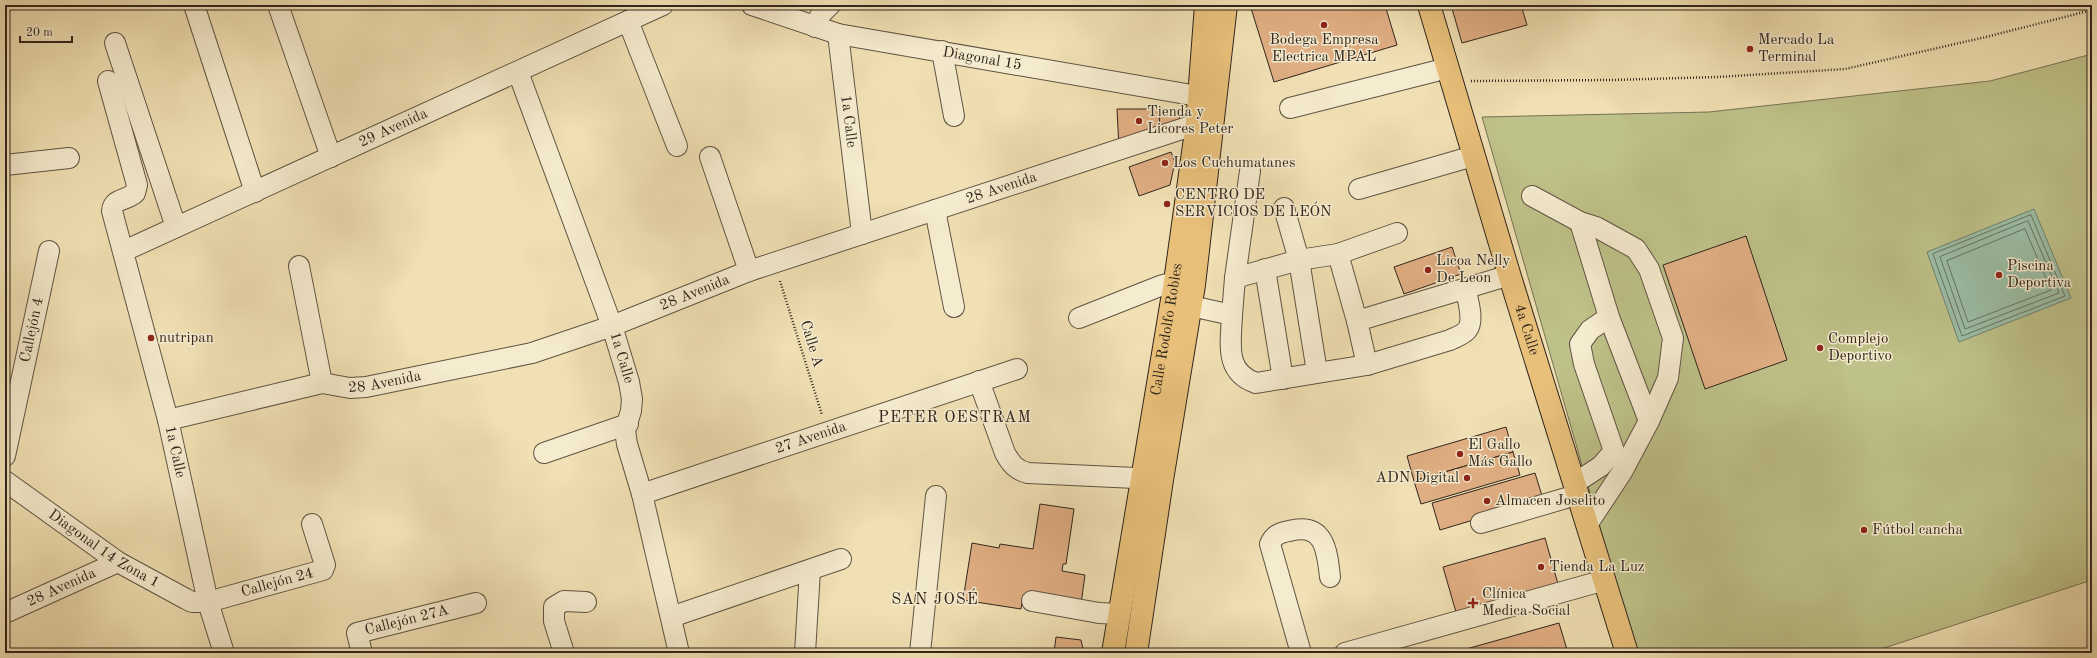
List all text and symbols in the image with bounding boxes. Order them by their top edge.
scale bar [20,18,72,44]
marker: Bodega Empresa Electrica MPAL [1319,20,1329,30]
text: 20 m [26,27,53,39]
place label: Bodega Empresa Electrica MPAL [1269,33,1379,65]
place label: Mercado La Terminal [1758,33,1835,65]
marker: Mercado La Terminal [1745,44,1755,54]
street label: Diagonal 15 [941,45,1023,73]
street label: 1a Calle [838,94,859,149]
place label: Tienda y Licores Peter [1147,105,1233,137]
street label: 29 Avenida [357,106,430,150]
marker: Tienda y Licores Peter [1134,116,1144,126]
place label: Los Cuchumatanes [1173,156,1295,171]
marker: Los Cuchumatanes [1160,158,1170,168]
street label: 28 Avenida [964,169,1039,207]
place label: CENTRO DE SERVICIOS DE LEÓN [1175,188,1332,220]
marker: CENTRO DE SERVICIOS DE LEÓN [1162,199,1172,209]
place label: Licoa Nelly De Leon [1436,254,1510,286]
place label: Piscina Deportiva [2007,259,2072,291]
street label: Calle Rodolfo Robles [1149,262,1185,397]
marker: Licoa Nelly De Leon [1423,265,1433,275]
marker: Piscina Deportiva [1994,270,2004,280]
street label: 28 Avenida [658,272,732,313]
street label: Callejón 4 [18,296,46,364]
street label: 4a Calle [1511,302,1541,357]
street label: Calle A [797,319,825,370]
street label: 1a Calle [607,330,637,385]
place label: nutripan [159,331,214,346]
place label: Complejo Deportivo [1828,332,1892,364]
marker: nutripan [146,333,156,343]
marker: Complejo Deportivo [1815,343,1825,353]
street label: 28 Avenida [348,368,423,396]
district label: PETER OESTRAM [878,410,1032,426]
street label: 27 Avenida [774,419,849,456]
street label: 1a Calle [162,424,188,479]
place label: El Gallo Más Gallo [1468,438,1532,470]
marker: El Gallo Más Gallo [1455,449,1465,459]
place label: ADN Digital [1375,471,1459,486]
marker: ADN Digital [1462,473,1472,483]
place label: Almacen Joselito [1495,494,1605,509]
marker: Almacen Joselito [1482,496,1492,506]
street label: Diagonal 14 Zona 1 [45,507,162,591]
place label: Fútbol cancha [1872,523,1964,538]
marker: Fútbol cancha [1859,525,1869,535]
place label: Tienda La Luz [1549,560,1645,575]
marker: Tienda La Luz [1536,562,1546,572]
street label: 28 Avenida [25,565,99,609]
street label: Callejón 24 [239,566,315,600]
place label: Clínica Medica Social [1482,587,1570,619]
district label: SAN JOSÉ [891,588,979,608]
marker: Clínica Medica Social [1467,597,1479,609]
street label: Callejón 27A [363,603,451,638]

